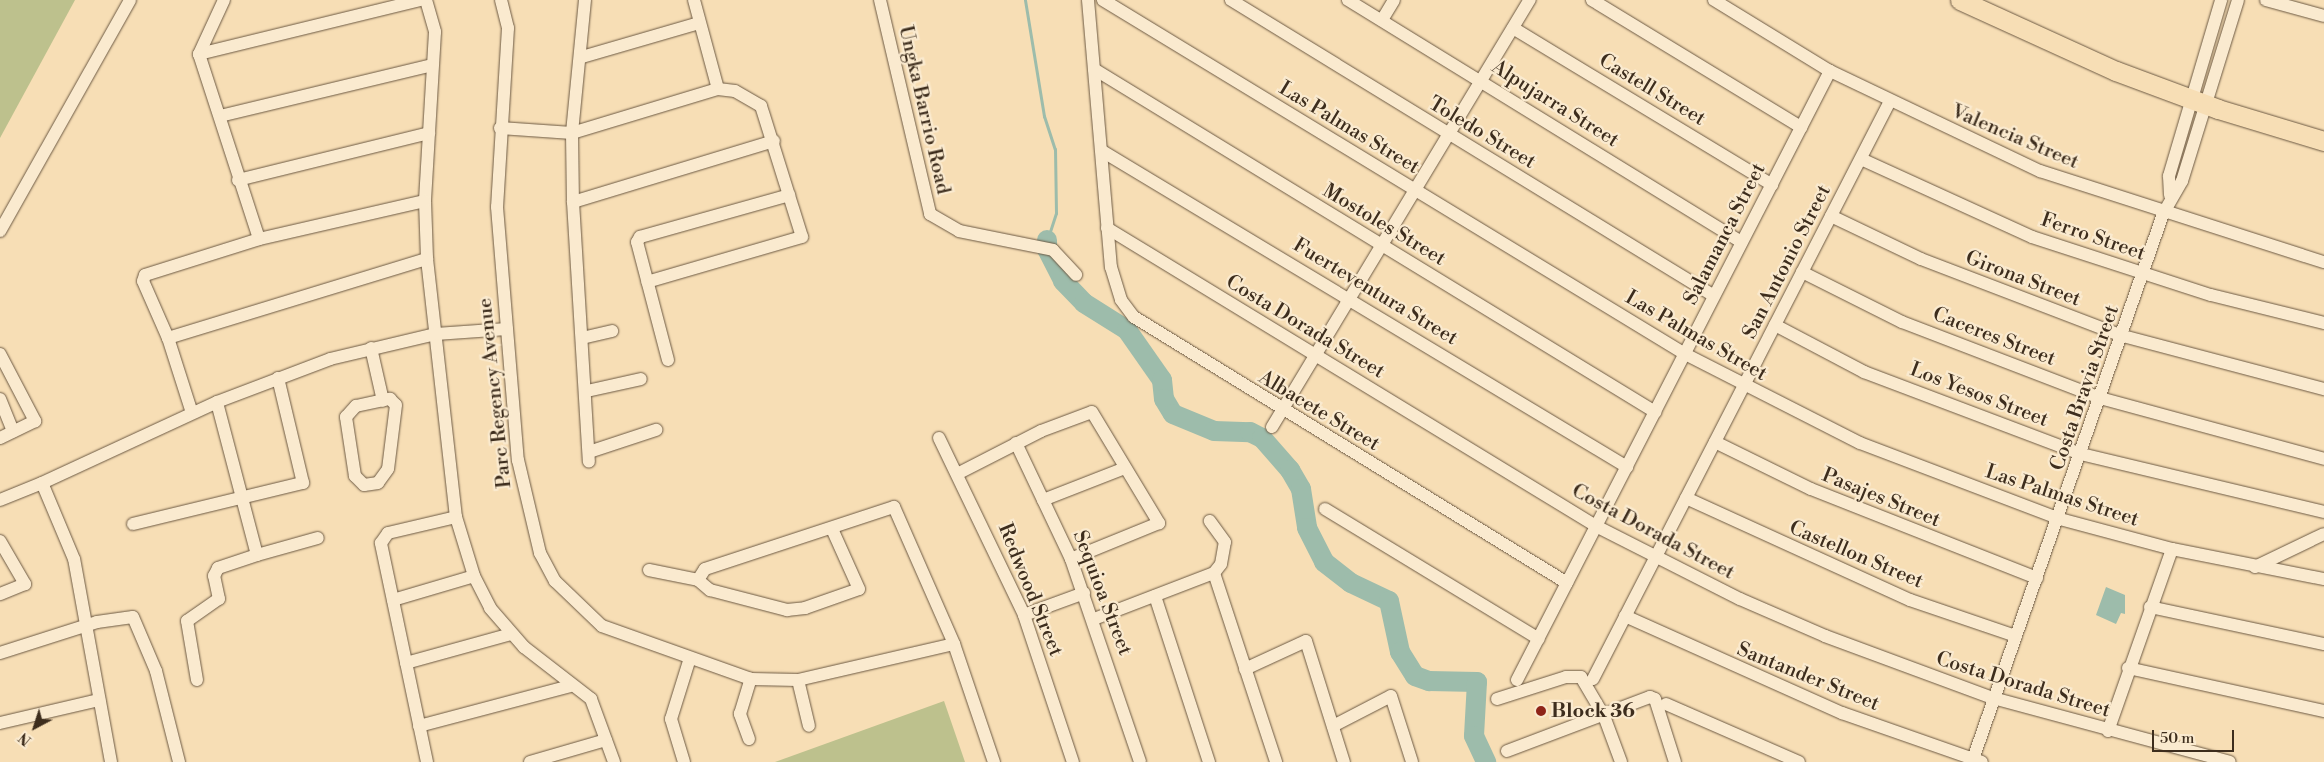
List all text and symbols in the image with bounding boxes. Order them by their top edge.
street label: Ungka Barrio Road [893,23,955,197]
street label: Castell Street [1594,49,1710,131]
street label: Alpujarra Street [1487,55,1623,153]
street label: Las Palmas Street [1274,77,1424,179]
street label: Toledo Street [1424,92,1540,174]
street label: Valencia Street [1948,99,2082,175]
street label: Salamanca Street [1679,159,1771,309]
street label: Mostoles Street [1318,179,1450,271]
street label: San Antonio Street [1738,181,1836,343]
street label: Ferro Street [2038,208,2148,266]
street label: Fuerteventura Street [1288,233,1462,351]
street label: Girona Street [1962,246,2084,312]
street label: Costa Dorada Street [1221,270,1389,384]
street label: Las Palmas Street [1621,286,1771,386]
street label: Parc Regency Avenue [473,297,517,489]
street label: Costa Bravia Street [2045,302,2125,474]
street label: Caceres Street [1929,303,2059,371]
street label: Los Yesos Street [1906,358,2052,432]
street label: Albacete Street [1254,365,1384,457]
street label: Las Palmas Street [1982,460,2142,532]
street label: Pasajes Street [1818,463,1944,533]
street label: Costa Dorada Street [1567,479,1739,585]
street label: Castellon Street [1785,516,1927,594]
street label: Redwood Street [992,520,1068,660]
street label: Sequioa Street [1067,527,1137,659]
street label: Santander Street [1733,637,1883,717]
street label: Costa Dorada Street [1933,647,2113,723]
place label: Block 36 [1551,699,1635,723]
north arrow [10,702,60,752]
marker: Block 36 [1535,705,1547,717]
scale bar [2154,720,2236,752]
text: N [15,728,35,749]
text: 50 m [2160,729,2194,748]

